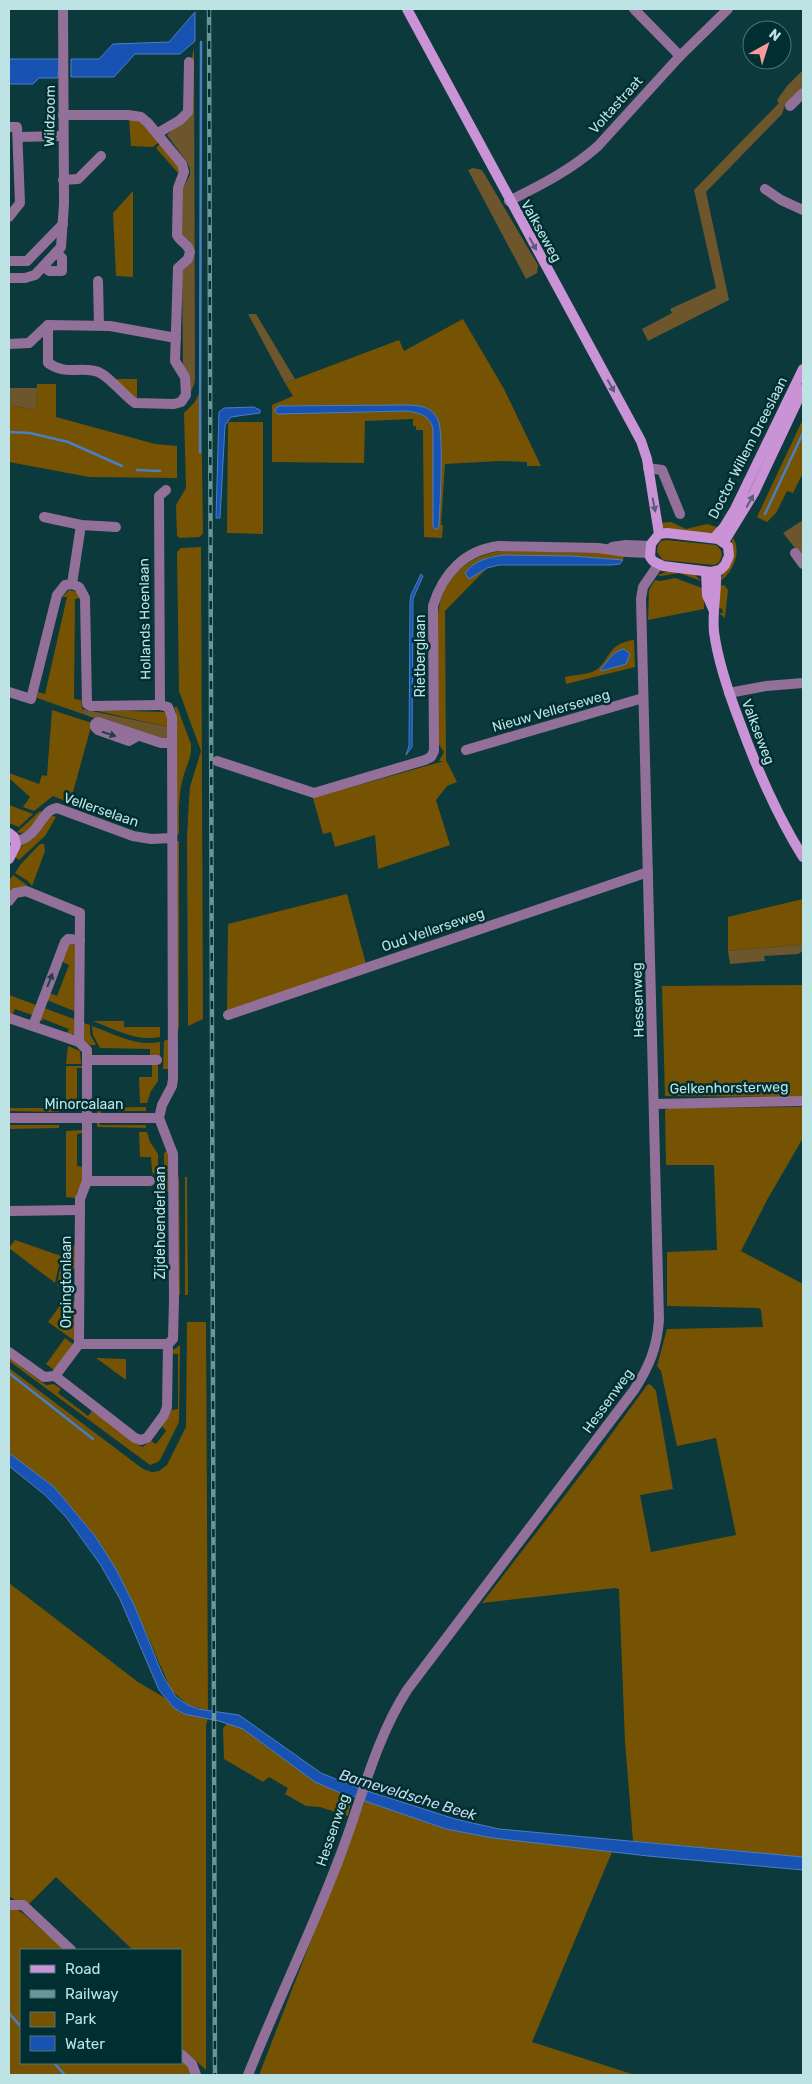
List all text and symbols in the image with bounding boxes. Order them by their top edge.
north arrow [742,20,792,70]
text: N [766,26,784,45]
street label: Voltastraat [586,72,647,137]
street label: Wildzoom [41,85,59,147]
street label: Valkseweg [517,197,565,265]
one-way arrow [529,236,537,251]
street label: Doctor Willem Dreeslaan [705,374,791,522]
one-way arrow [607,379,615,394]
one-way arrow [745,494,754,507]
one-way arrow [650,497,658,513]
street label: Hollands Hoenlaan [135,558,155,680]
street label: Rietberglaan [412,615,429,697]
street label: Nieuw Vellerseweg [490,686,612,736]
street label: Valkseweg [738,697,778,767]
one-way arrow [102,731,117,738]
street label: Vellerselaan [61,789,141,831]
street label: Oud Vellerseweg [379,904,487,956]
street label: Hessenweg [628,962,648,1038]
one-way arrow [47,973,54,988]
street label: Gelkenhorsterweg [669,1078,789,1098]
street label: Minorcalaan [44,1096,124,1113]
street label: Zijdehoenderlaan [152,1166,169,1280]
street label: Orpingtonlaan [58,1236,75,1328]
street label: Hessenweg [579,1365,637,1437]
water label: Barneveldsche Beek [337,1766,479,1824]
street label: Hessenweg [313,1792,353,1868]
legend [20,1949,182,2064]
text: Road [65,1960,101,1978]
text: Railway [65,1985,119,2003]
text: Park [65,2010,96,2028]
text: Water [65,2035,105,2053]

